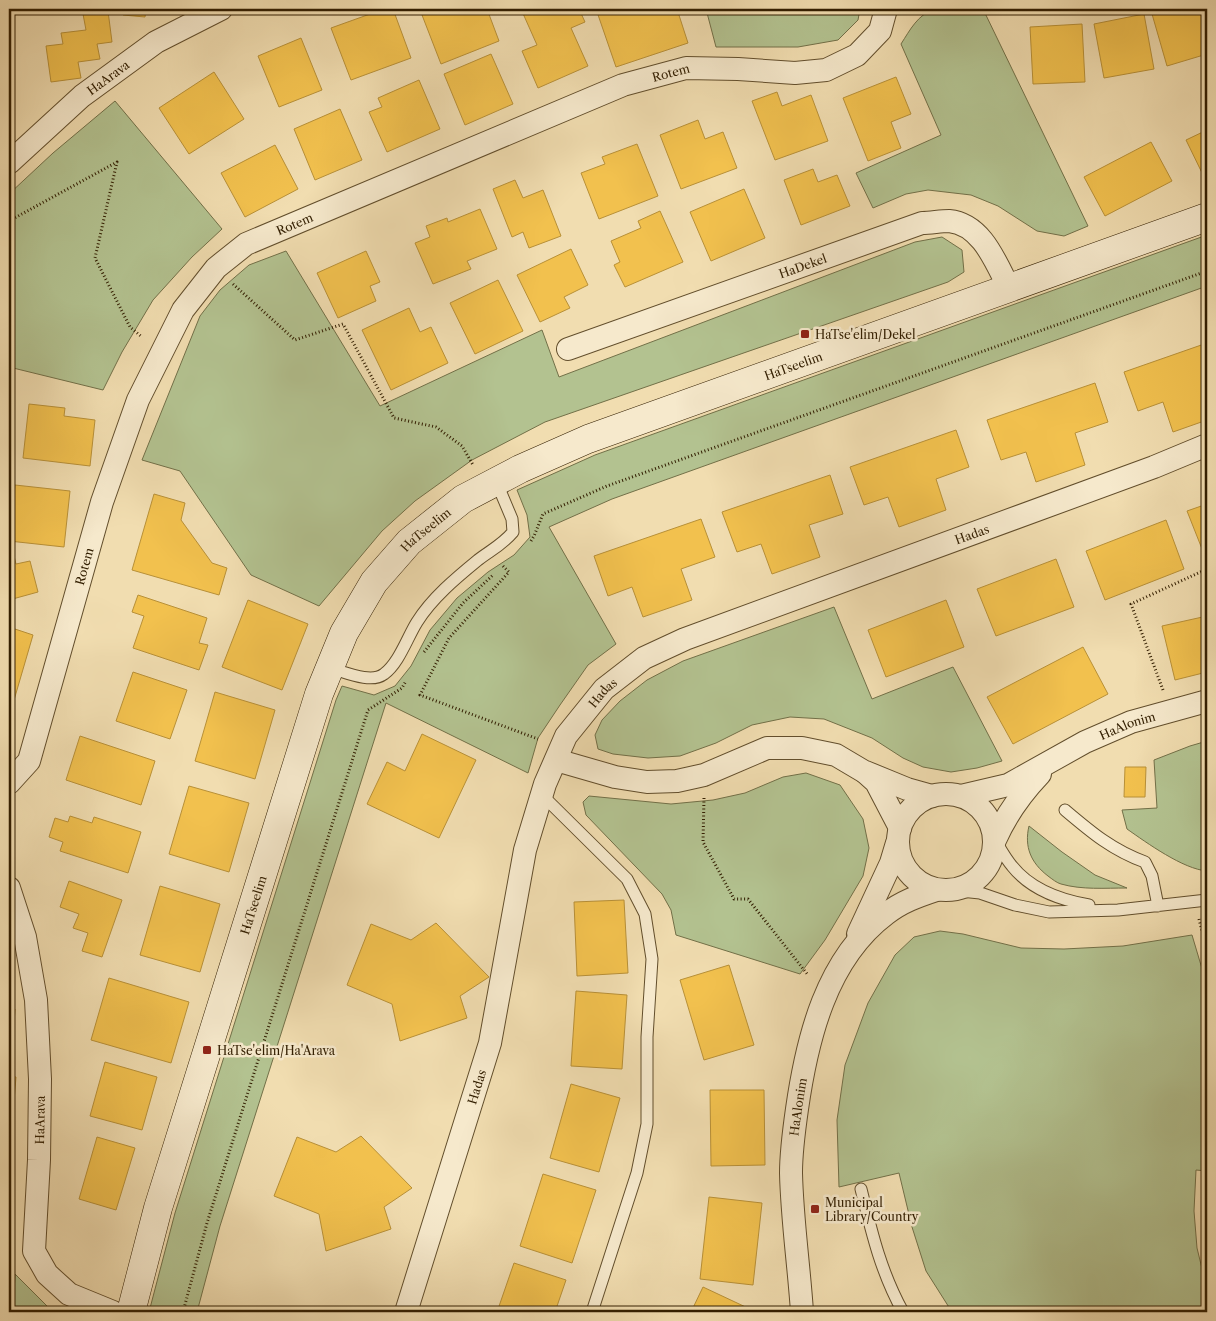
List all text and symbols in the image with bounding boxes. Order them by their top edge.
street label: HaArava [84,56,133,98]
street label: Rotem [650,60,691,84]
street label: Rotem [274,209,315,238]
street label: HaDekel [777,250,829,281]
place label: HaTse'elim/Dekel [815,327,916,342]
marker: HaTse'elim/Dekel [799,328,811,340]
street label: HaTseelim [762,348,824,383]
street label: HaTseelim [397,504,454,554]
street label: Hadas [953,521,991,547]
street label: Rotem [71,546,96,587]
street label: Hadas [585,675,620,710]
street label: HaAlonim [1097,708,1157,742]
street label: HaTseelim [237,874,269,936]
place label: HaTse'elim/Ha'Arava [217,1043,336,1058]
marker: HaTse'elim/Ha'Arava [201,1044,213,1056]
street label: Hadas [464,1068,489,1106]
street label: HaAlonim [786,1077,809,1137]
street label: HaArava [32,1095,48,1145]
place label: Municipal Library/Country [825,1195,919,1224]
marker: Municipal Library/Country [809,1203,821,1215]

